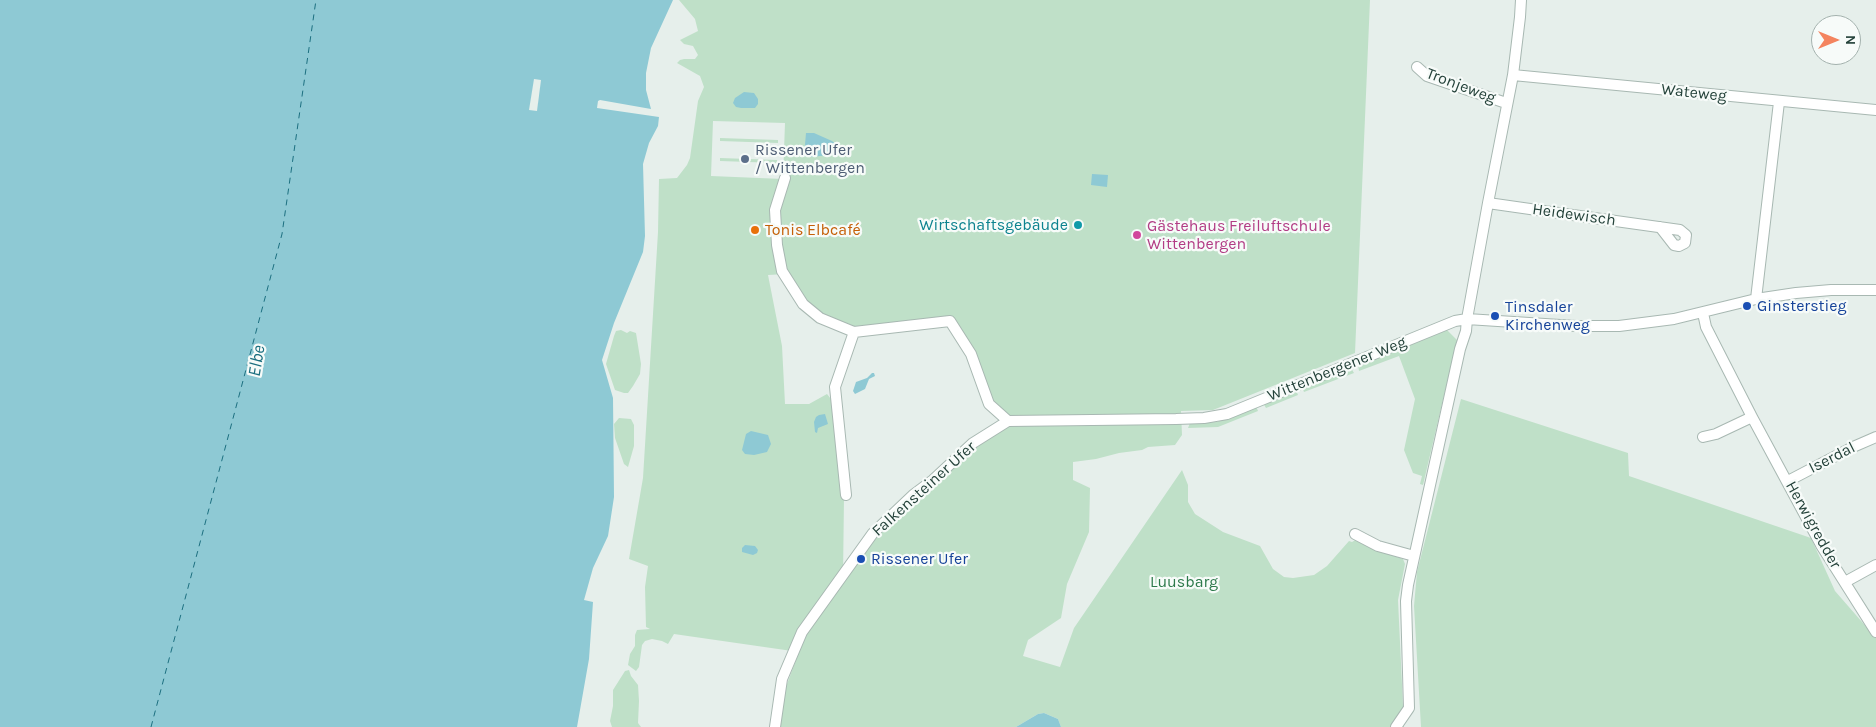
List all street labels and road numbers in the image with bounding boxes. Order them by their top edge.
street label: Tronjeweg [1423,64,1499,108]
street label: Wateweg [1660,80,1728,106]
street label: Heidewisch [1531,200,1617,230]
street label: Wittenbergener Weg [1265,332,1409,406]
street label: Falkensteiner Ufer [868,437,980,541]
street label: Iserdal [1806,438,1858,478]
street label: Herwigredder [1781,478,1845,572]

